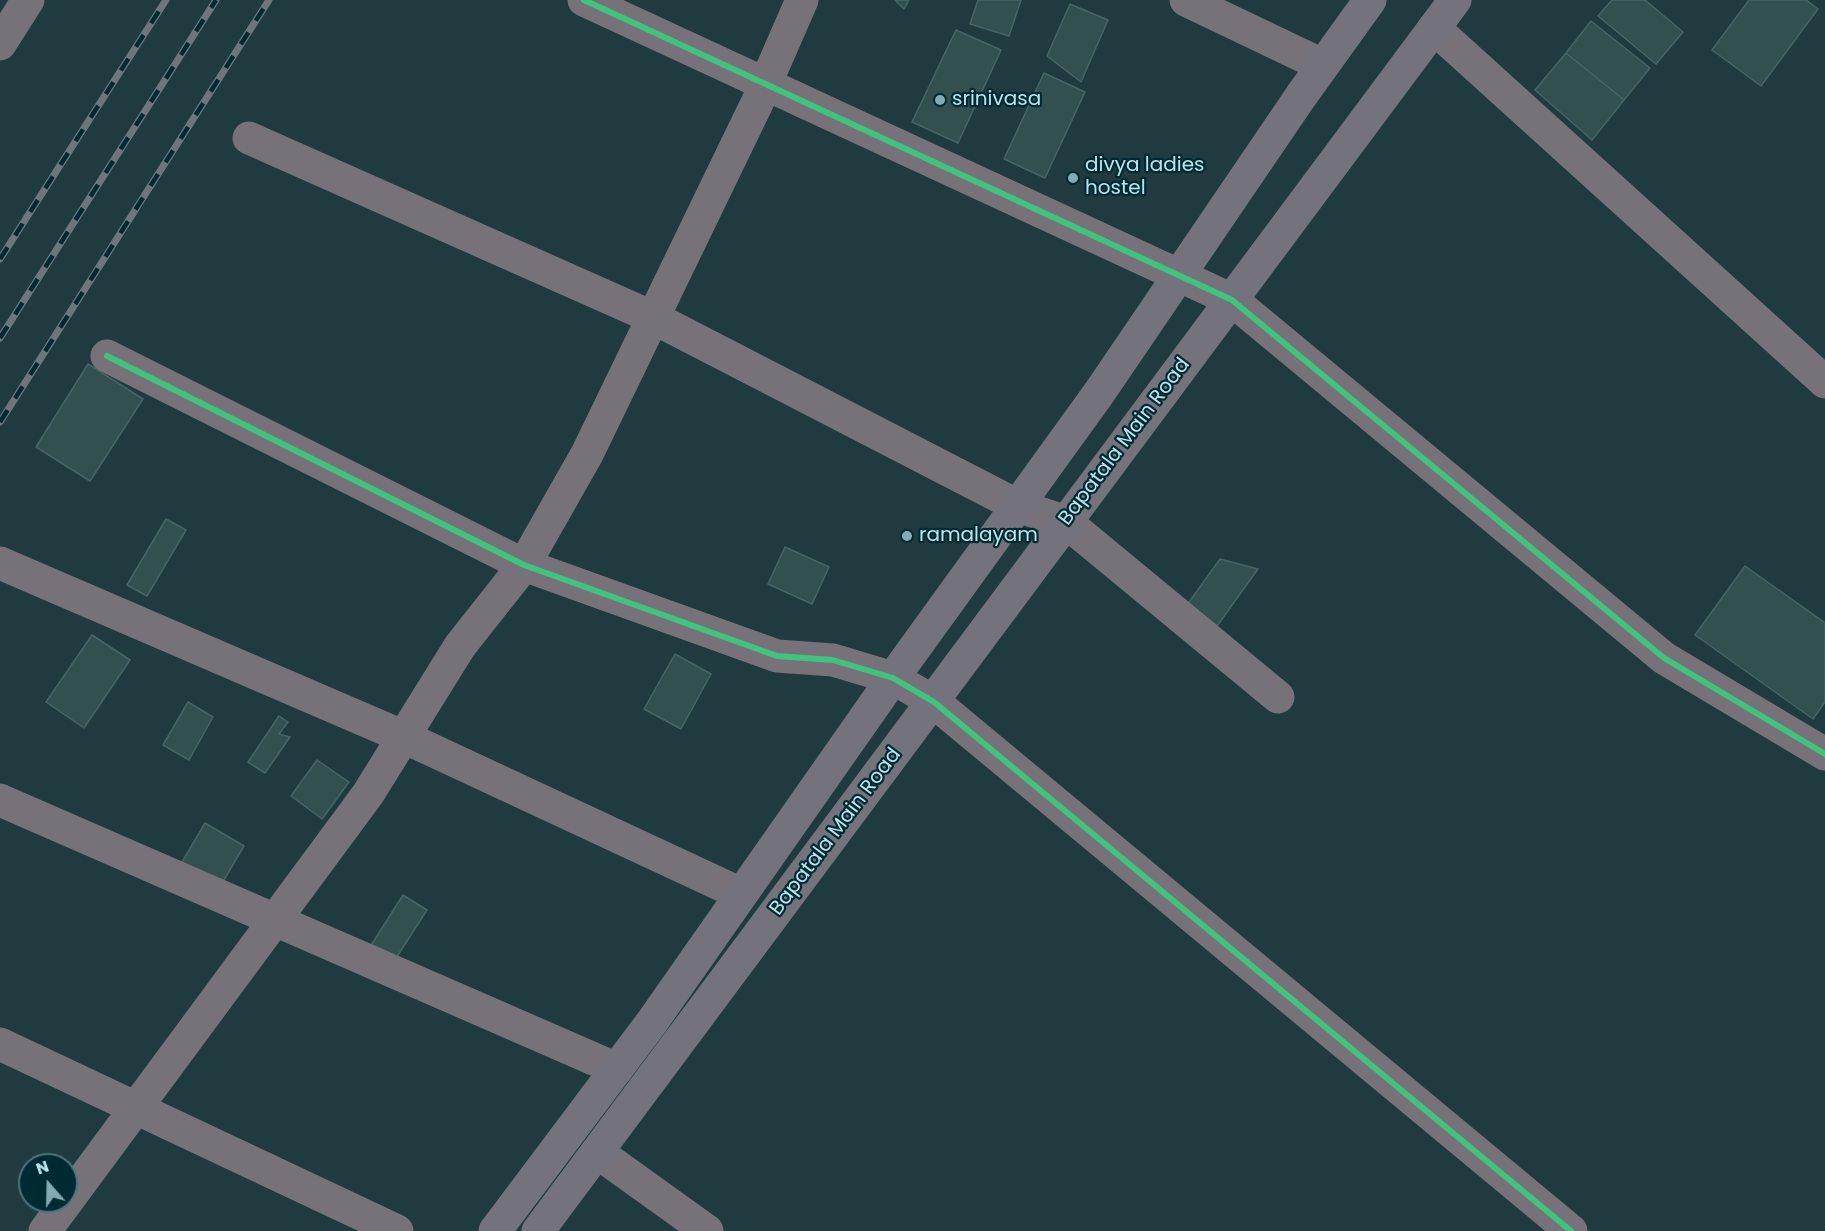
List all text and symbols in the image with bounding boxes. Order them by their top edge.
place label: srinivasa [952,88,1041,112]
marker: srinivasa [933,93,947,107]
place label: divya ladies hostel [1085,154,1204,201]
marker: divya ladies hostel [1066,171,1080,185]
street label: Bapatala Main Road [1054,354,1196,530]
place label: ramalayam [919,524,1038,548]
marker: ramalayam [900,529,914,543]
street label: Bapatala Main Road [765,744,907,920]
north arrow [18,1153,78,1213]
text: N [33,1155,52,1180]

